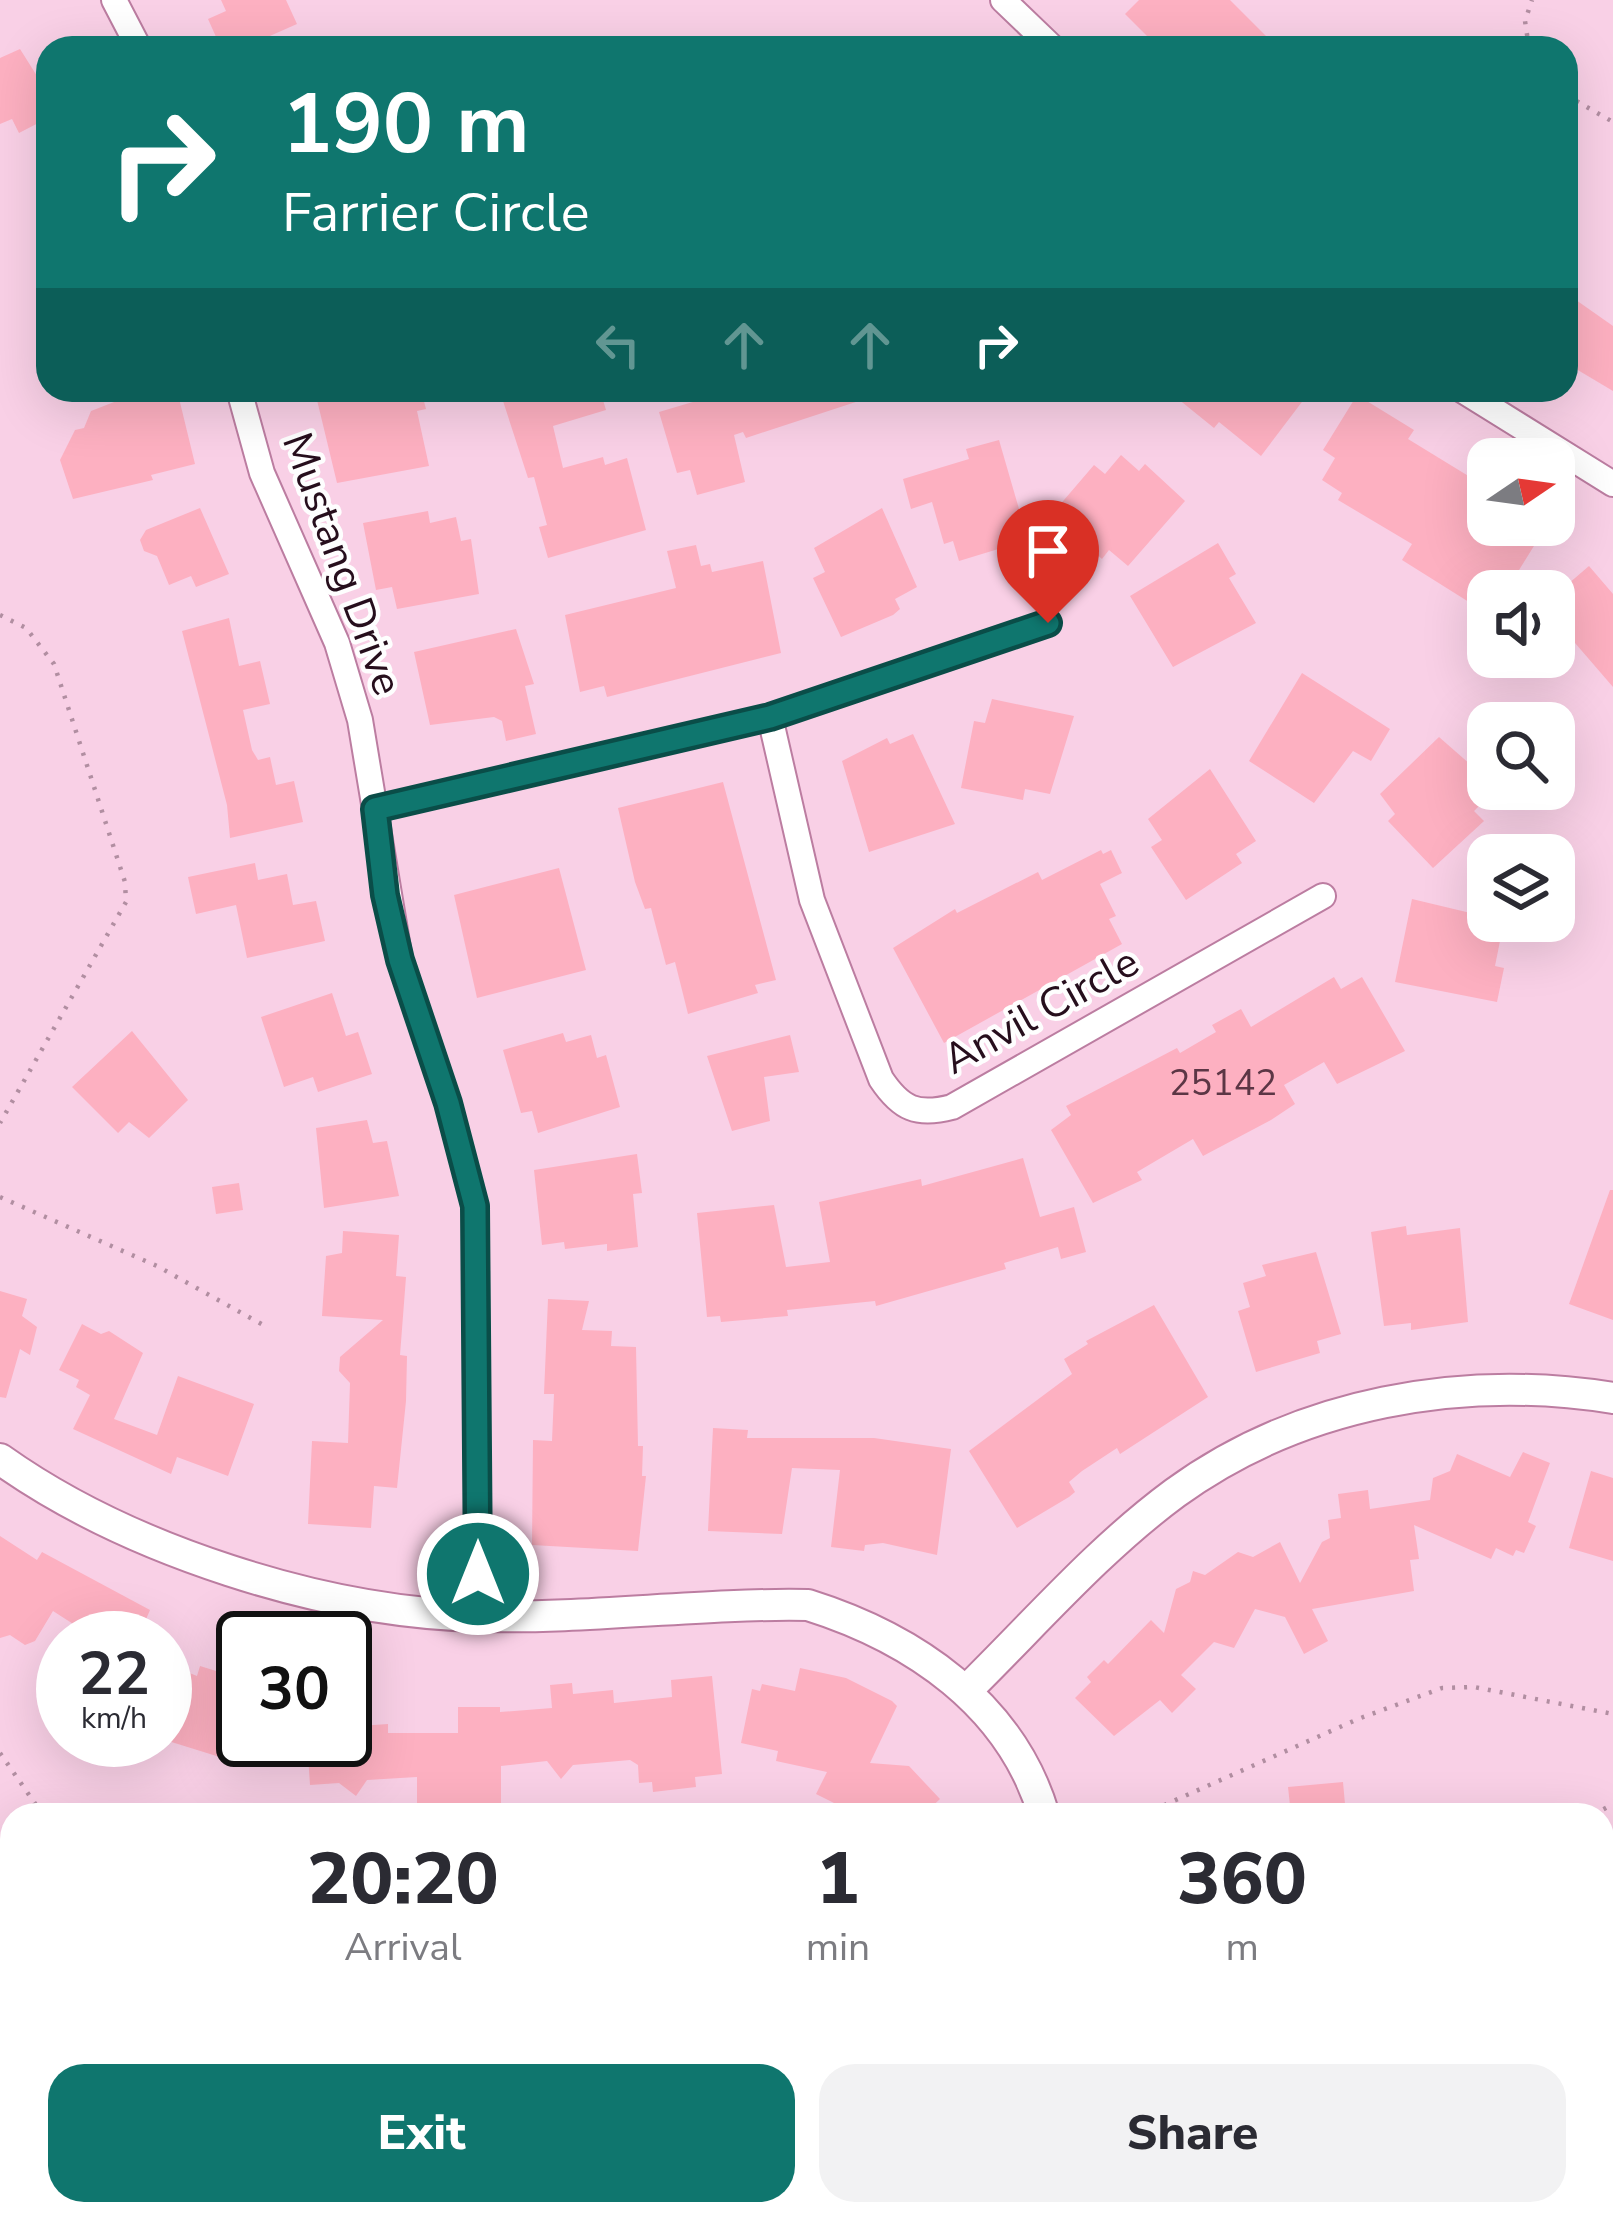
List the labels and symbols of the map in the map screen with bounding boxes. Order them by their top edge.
street label: Mustang Drive [268,425,416,703]
north arrow [1467,438,1575,546]
pin [997,500,1099,623]
street label: Anvil Circle [933,934,1149,1088]
house number: 25142 [1169,1059,1277,1108]
position arrow [415,1511,541,1637]
speed limit sign: 30 [216,1611,372,1767]

